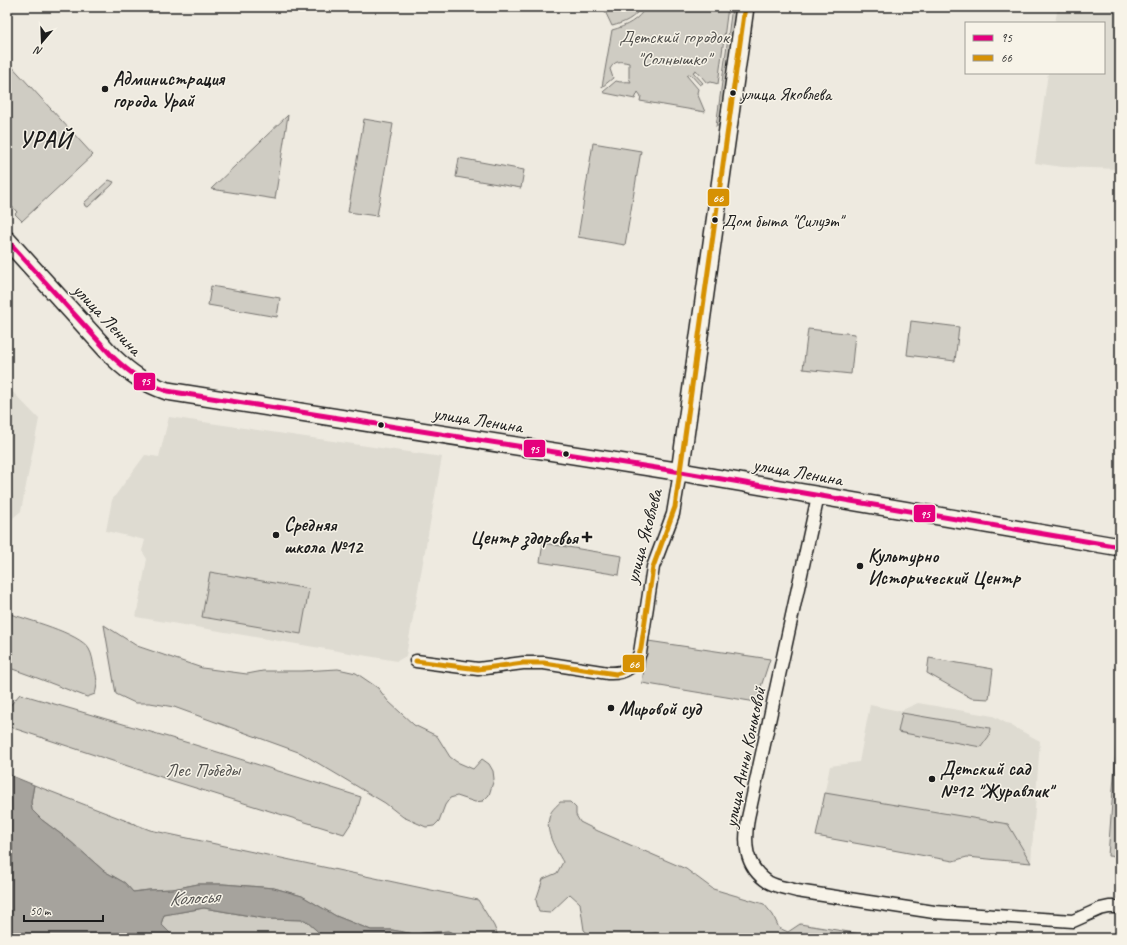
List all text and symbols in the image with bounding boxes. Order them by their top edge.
north arrow [22,22,62,62]
legend [965,22,1105,74]
park label: Детский городок "Солнышко" [619,25,731,71]
text: 95 [1001,30,1012,46]
text: N [31,43,44,59]
text: 66 [1001,50,1012,66]
place label: Администрация города Урай [113,67,225,113]
place label: улица Яковлева [739,83,833,105]
marker: Администрация города Урай [100,84,110,94]
marker: улица Яковлева [728,88,738,98]
district label: УРАЙ [18,125,75,154]
line badge: 66 [707,188,730,207]
text: 66 [713,191,724,205]
place label: Дом быта "Силуэт" [722,210,846,232]
marker: Дом быта "Силуэт" [710,215,720,225]
street label: улица Ленина [67,278,148,363]
line badge: 95 [133,372,156,391]
text: 95 [140,374,151,388]
street label: улица Ленина [430,401,526,439]
unlabelled marker [376,420,386,430]
line badge: 95 [523,439,546,458]
text: 95 [529,442,540,456]
unlabelled marker [561,449,571,459]
street label: улица Ленина [750,452,847,492]
street label: улица Яковлева [620,485,669,587]
line badge: 95 [913,504,936,523]
text: 95 [920,507,931,521]
place label: Средняя школа №12 [284,513,365,559]
place label: Центр здоровья [470,526,580,551]
marker: Средняя школа №12 [271,530,281,540]
marker: Центр здоровья [581,531,593,543]
place label: Культурно Исторический Центр [868,544,1021,590]
marker: Культурно Исторический Центр [855,561,865,571]
line badge: 66 [622,654,645,673]
text: 66 [629,657,640,671]
street label: улица Анны Коньковой [718,684,772,831]
place label: Мировой суд [619,697,703,721]
marker: Мировой суд [606,703,616,713]
place label: Детский сад №12 "Журавлик" [940,757,1057,803]
park label: Лес Победы [166,758,242,782]
marker: Детский сад №12 "Журавлик" [927,774,937,784]
water label: Колосья [169,884,223,911]
scale bar [24,897,103,923]
text: 50 m [30,903,52,919]

